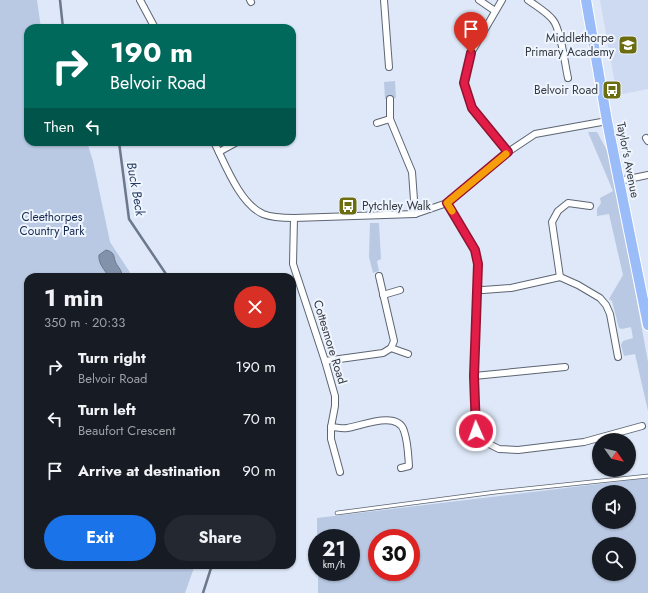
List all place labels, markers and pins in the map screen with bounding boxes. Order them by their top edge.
pin [454,12,488,53]
place label: Middlethorpe Primary Academy [525,29,615,61]
school or university icon: Middlethorpe Primary Academy [617,34,639,56]
bus stop icon: Belvoir Road [601,79,623,101]
place label: Belvoir Road [534,81,598,99]
bus stop icon: Pytchley Walk [337,195,359,217]
place label: Pytchley Walk [362,197,432,215]

